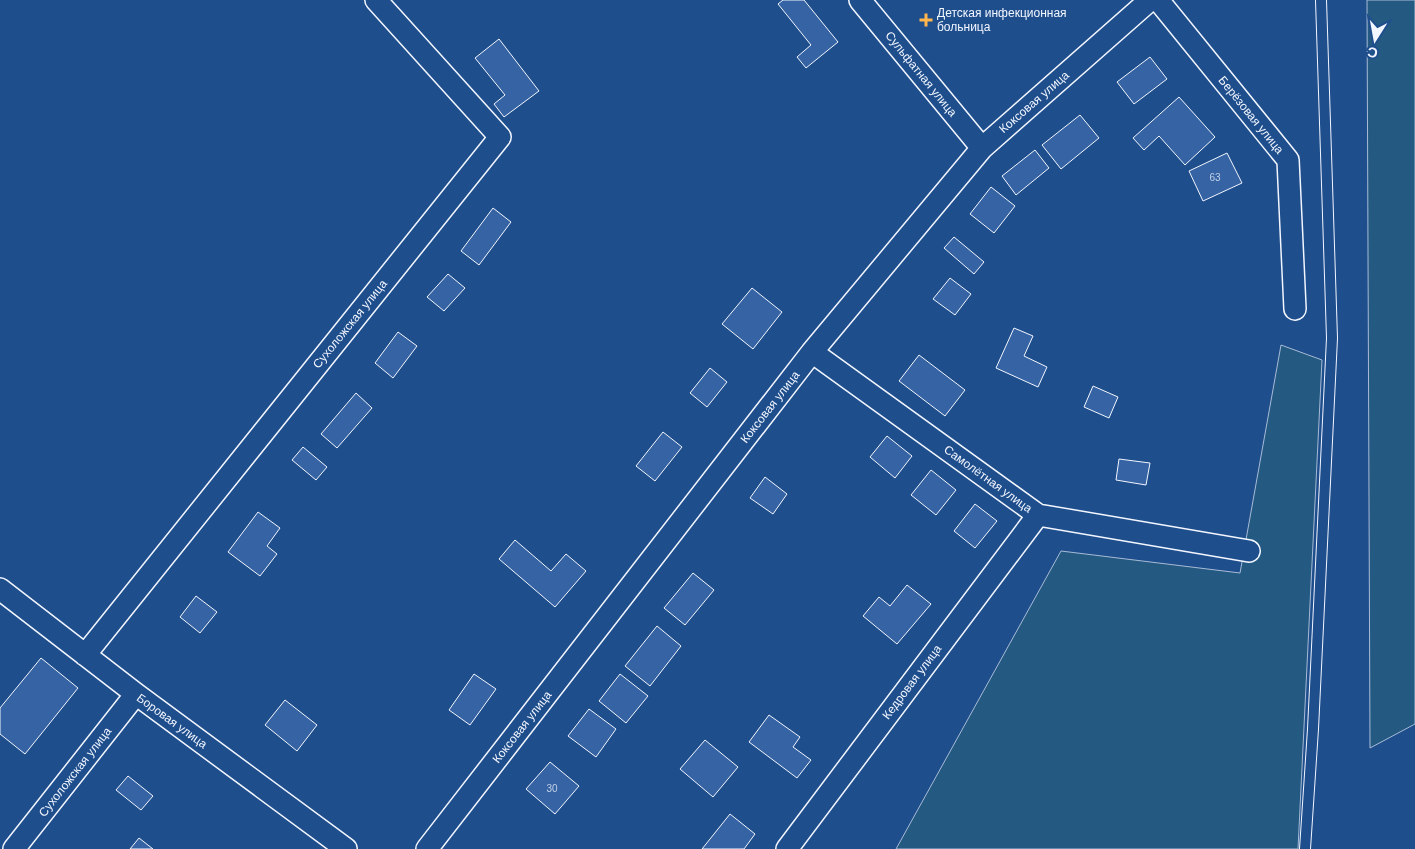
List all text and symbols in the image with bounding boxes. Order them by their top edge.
place label: Детская инфекционная больница [937,6,1067,34]
marker: Детская инфекционная больница [919,13,933,27]
north arrow [1350,15,1400,65]
street label: Сульфатная улица [882,29,960,120]
text: С [1366,44,1379,62]
street label: Коксовая улица [996,68,1072,136]
street label: Берёзовая улица [1215,73,1287,157]
house number: 63 [1209,172,1221,183]
street label: Сухоложская улица [310,277,390,371]
street label: Коксовая улица [738,368,803,446]
street label: Самолётная улица [941,442,1035,516]
street label: Кедровая улица [879,642,945,722]
street label: Коксовая улица [490,688,555,766]
street label: Боровая улица [134,691,210,751]
street label: Сухоложская улица [36,724,114,820]
house number: 30 [546,783,558,794]

